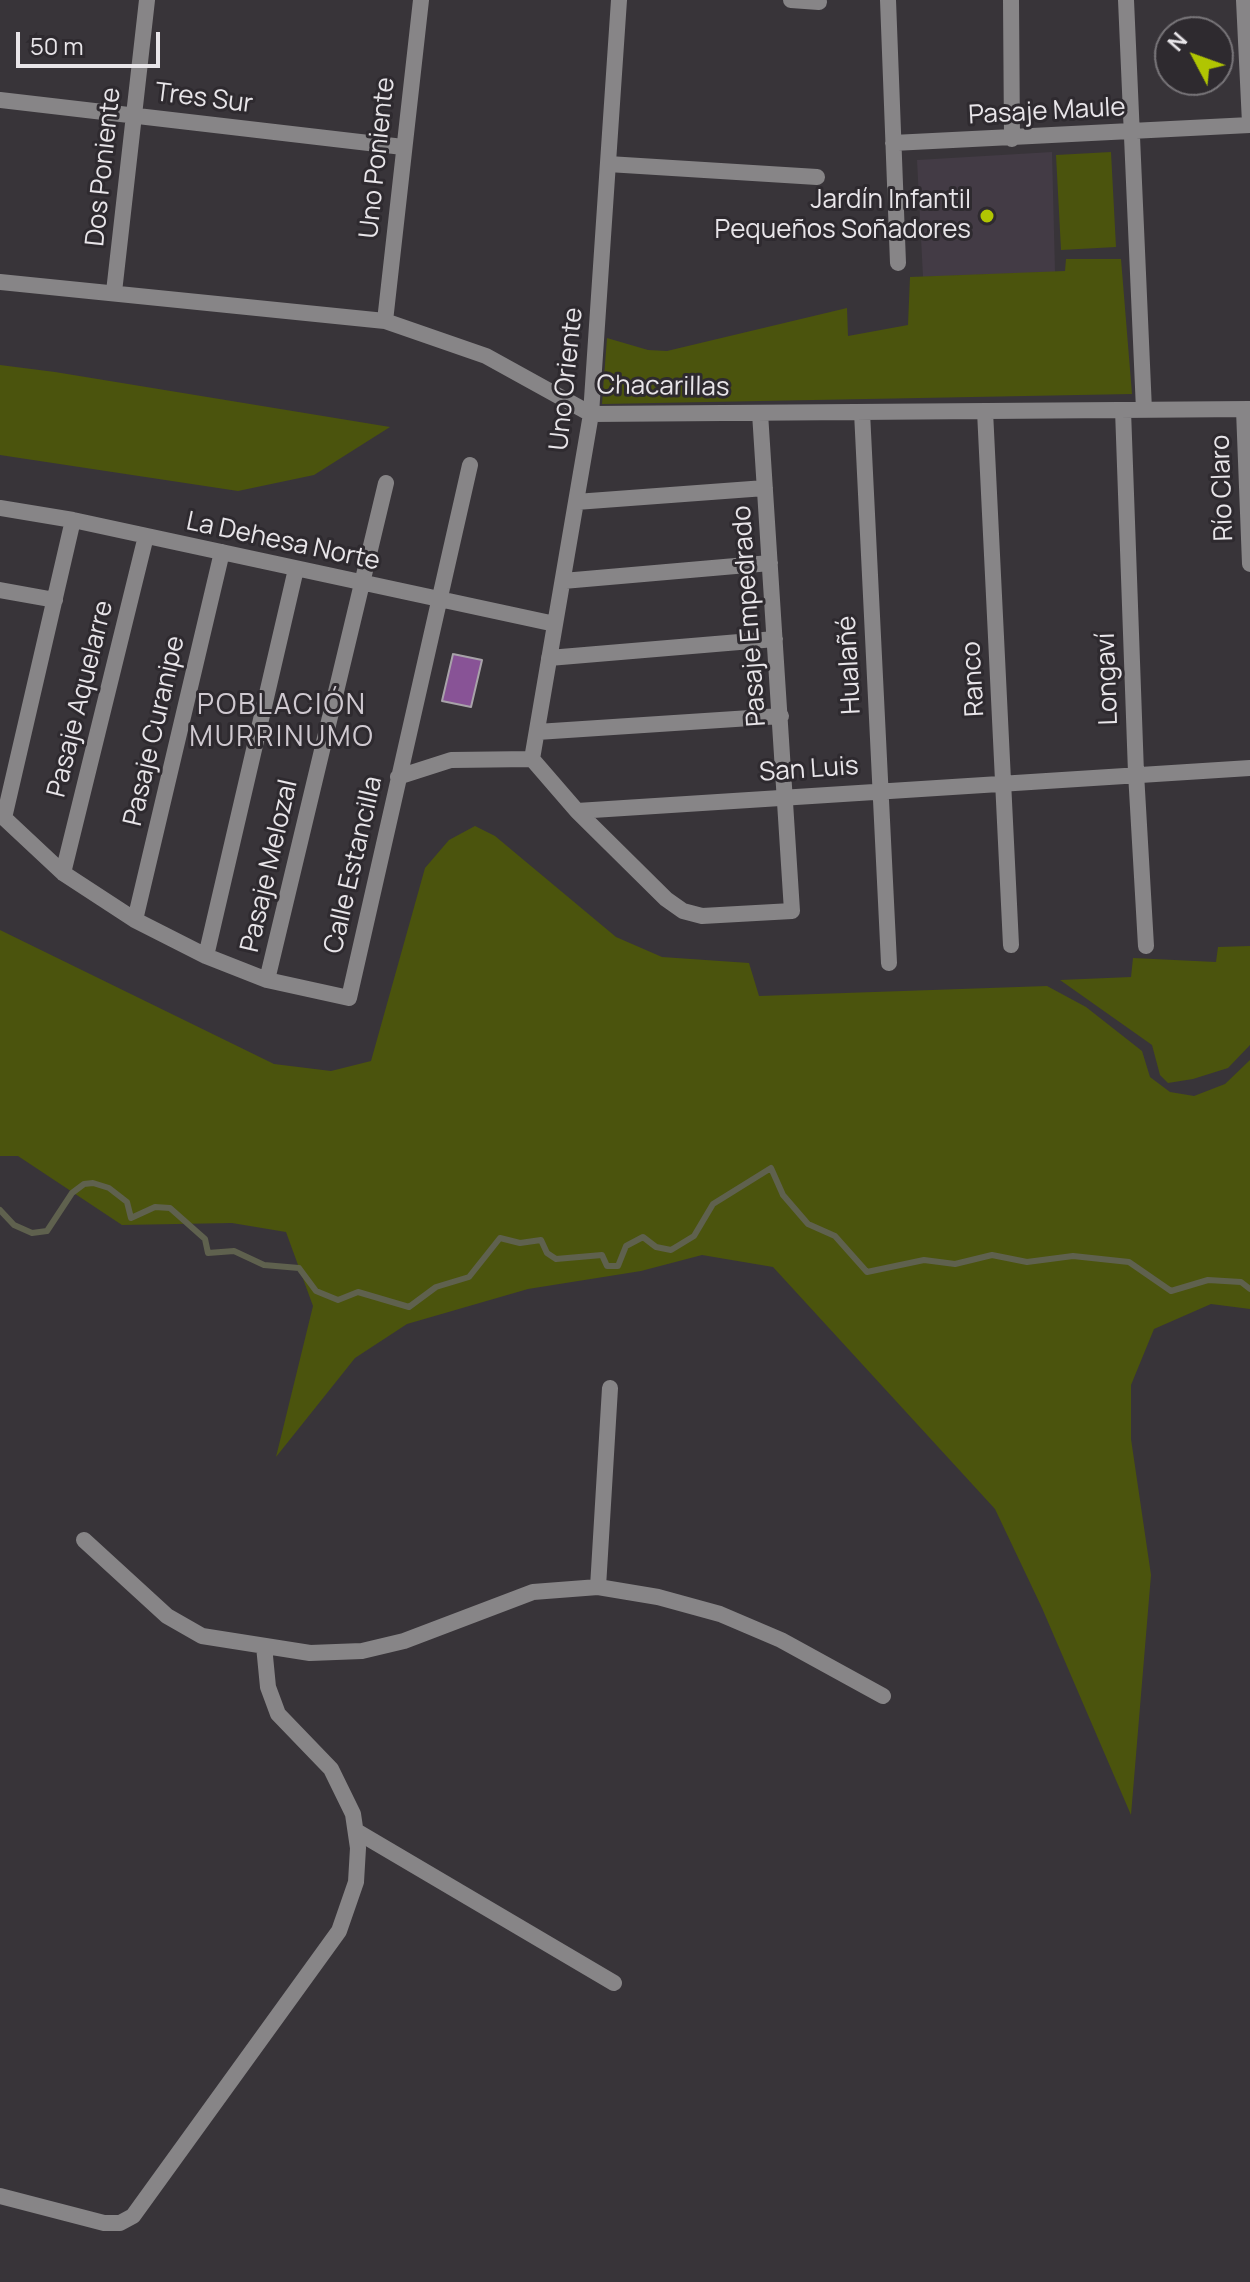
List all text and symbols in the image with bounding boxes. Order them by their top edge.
scale bar [20,16,164,66]
north arrow [1154,16,1234,96]
text: N [1161,26,1194,57]
text: 50 m [30,29,84,62]
street label: Uno Poniente [354,76,402,240]
street label: Tres Sur [153,78,255,120]
street label: Dos Poniente [80,86,128,248]
street label: Pasaje Maule [968,92,1126,132]
place label: Jardín Infantil Pequeños Soñadores [715,185,971,246]
marker: Jardín Infantil Pequeños Soñadores [978,207,996,225]
street label: Uno Oriente [544,306,590,452]
street label: Chacarillas [596,370,730,404]
street label: Río Claro [1206,434,1240,542]
street label: Pasaje Empedrado [727,504,773,728]
street label: La Dehesa Norte [183,506,383,578]
street label: Pasaje Aquelarre [42,598,120,800]
street label: Hualañé [832,615,868,715]
street label: Longaví [1091,632,1125,726]
street label: Pasaje Curanipe [118,633,192,829]
street label: Ranco [956,640,992,718]
district label: POBLACIÓN MURRINUMO [189,689,375,755]
street label: San Luis [758,751,860,789]
street label: Calle Estancilla [318,773,390,957]
street label: Pasaje Melozal [235,777,305,955]

